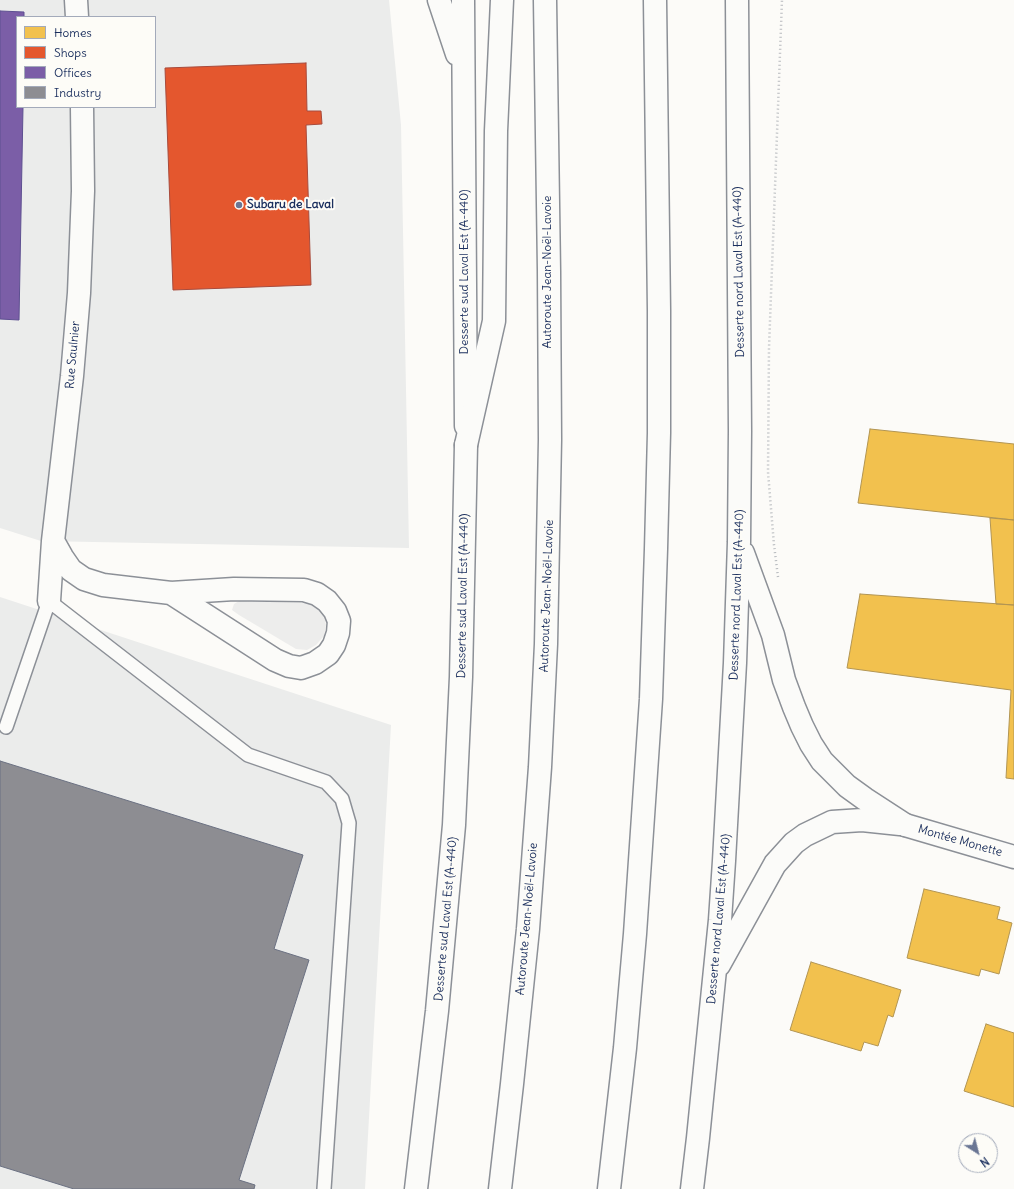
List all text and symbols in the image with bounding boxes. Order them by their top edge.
legend [16,16,156,108]
text: Homes [54,25,92,40]
text: Shops [54,45,87,60]
text: Offices [54,65,92,80]
text: Industry [54,85,101,100]
street label: Desserte nord Laval Est (A-440) [730,186,748,358]
street label: Desserte sud Laval Est (A-440) [458,189,472,355]
street label: Autoroute Jean-Noël-Lavoie [541,196,555,348]
place label: Subaru de Laval [247,198,334,212]
marker: Subaru de Laval [234,200,244,210]
street label: Rue Saulnier [63,321,83,389]
street label: Desserte nord Laval Est (A-440) [727,509,747,681]
street label: Desserte sud Laval Est (A-440) [454,513,472,679]
street label: Autoroute Jean-Noël-Lavoie [537,519,557,673]
street label: Montée Monette [916,822,1004,860]
street label: Desserte nord Laval Est (A-440) [704,833,734,1005]
street label: Desserte sud Laval Est (A-440) [432,836,460,1002]
street label: Autoroute Jean-Noël-Lavoie [513,842,541,996]
north arrow [958,1133,998,1173]
text: N [977,1154,992,1170]

